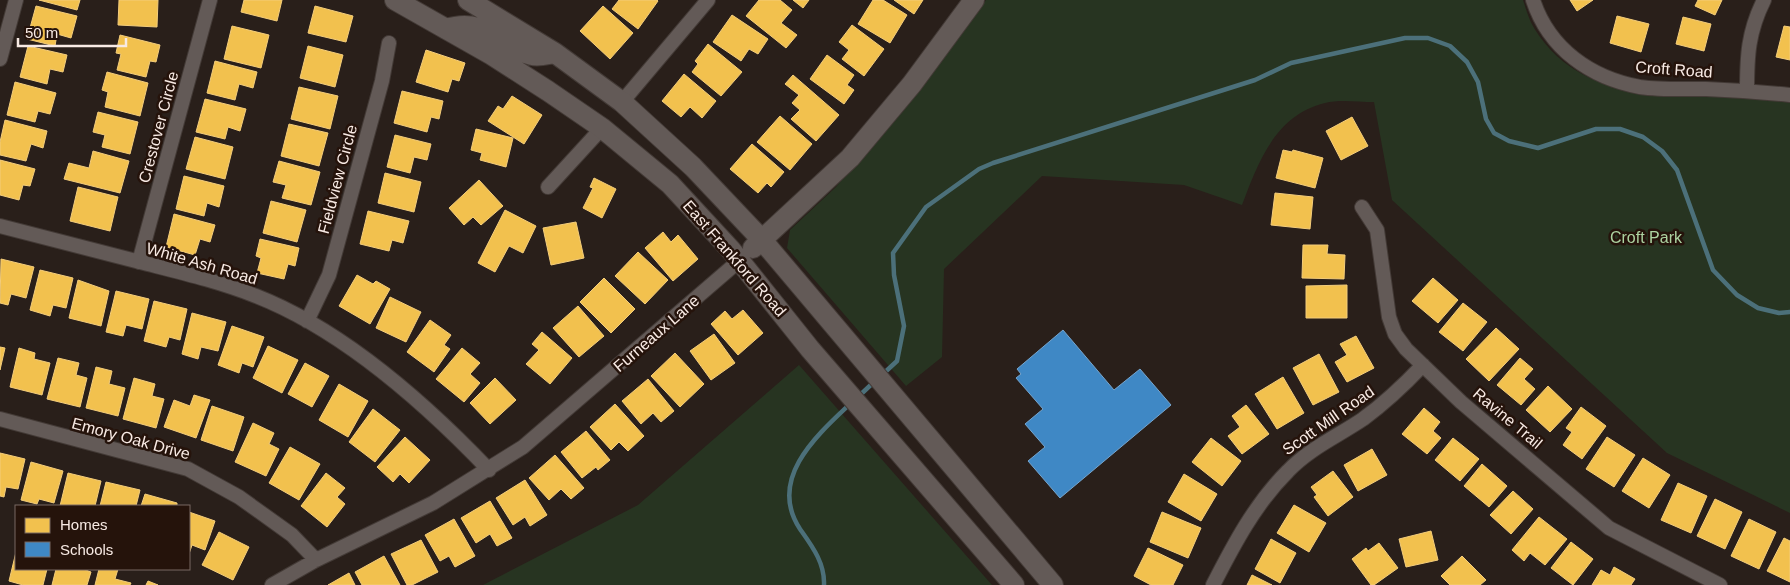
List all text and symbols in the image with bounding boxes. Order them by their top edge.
scale bar [18,15,125,47]
text: 50 m [25,24,58,41]
street label: Croft Road [1635,58,1713,81]
street label: Crestover Circle [135,69,182,185]
street label: Fieldview Circle [315,123,360,235]
street label: East Frankford Road [680,197,789,320]
park label: Croft Park [1610,229,1683,246]
street label: White Ash Road [144,239,259,287]
street label: Furneaux Lane [610,292,703,375]
street label: Scott Mill Road [1279,383,1377,458]
street label: Ravine Trail [1470,385,1546,452]
street label: Emory Oak Drive [70,415,192,462]
legend [15,505,190,570]
text: Homes [60,516,108,533]
text: Schools [60,541,113,558]

